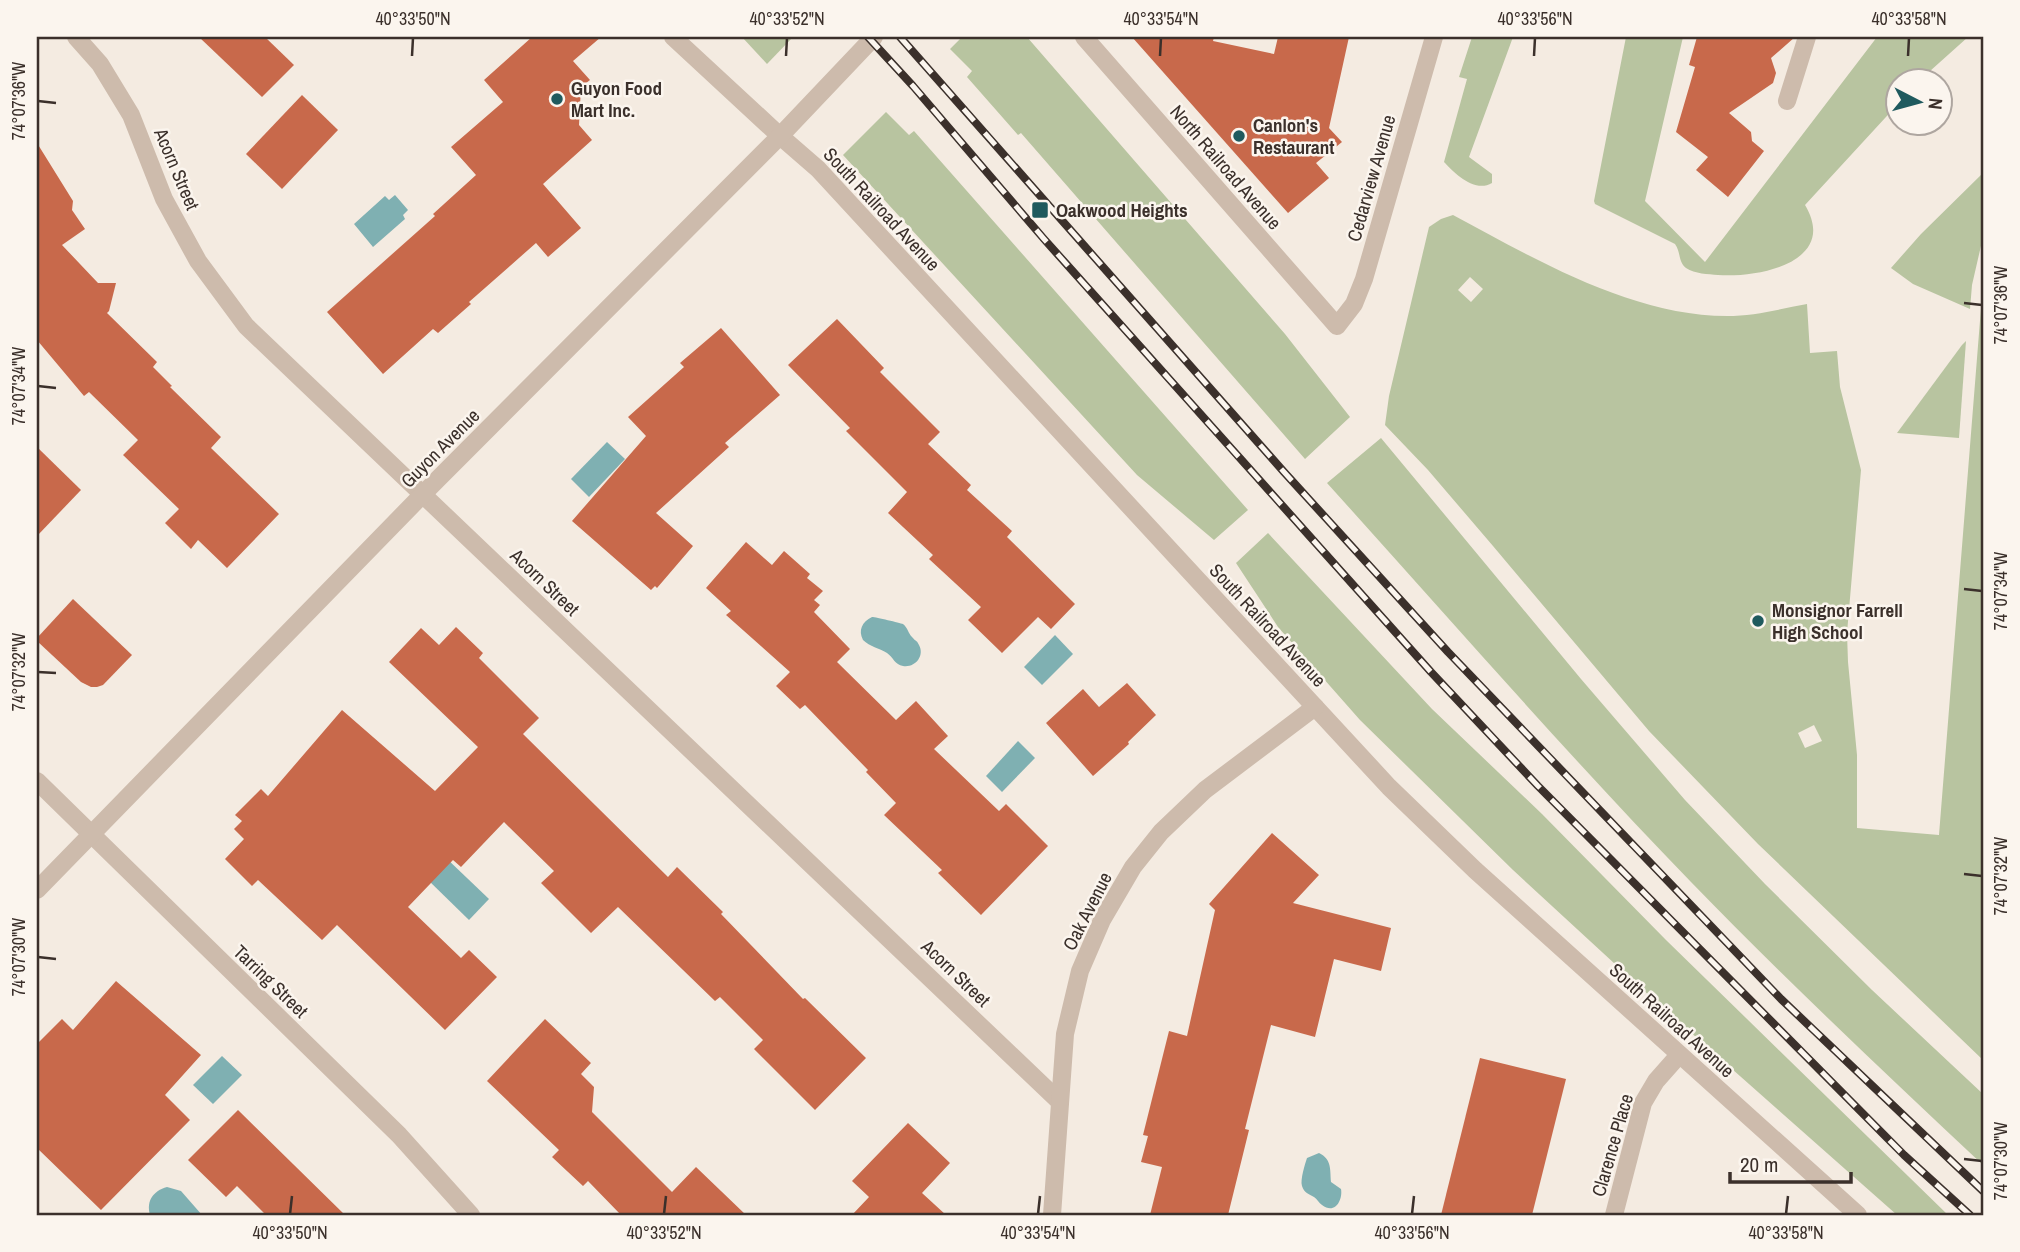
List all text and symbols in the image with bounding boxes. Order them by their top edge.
text: 40°33'50"N [375,6,451,31]
text: 40°33'52"N [749,6,825,31]
text: 40°33'54"N [1123,6,1199,31]
text: 40°33'56"N [1497,6,1573,31]
text: 40°33'58"N [1871,6,1947,31]
text: 74°07'36"W [6,62,31,140]
north arrow [1884,66,1954,136]
place label: Guyon Food Mart Inc. [571,75,662,123]
marker: Guyon Food Mart Inc. [549,91,565,107]
text: N [1922,97,1949,111]
street label: North Railroad Avenue [1165,99,1287,235]
place label: Canlon's Restaurant [1253,112,1334,160]
street label: Cedarview Avenue [1341,112,1401,244]
street label: Acorn Street [148,123,206,215]
marker: Canlon's Restaurant [1231,128,1247,144]
street label: South Railroad Avenue [818,142,946,276]
place label: Oakwood Heights [1056,197,1188,223]
marker: Oakwood Heights [1030,200,1050,220]
text: 74°07'36"W [1988,266,2013,344]
text: 74°07'34"W [6,347,31,425]
street label: Guyon Avenue [395,403,485,493]
street label: Acorn Street [504,542,586,622]
text: 74°07'34"W [1988,552,2013,630]
street label: South Railroad Avenue [1204,558,1332,692]
place label: Monsignor Farrell High School [1772,597,1903,645]
marker: Monsignor Farrell High School [1750,613,1766,629]
text: 74°07'32"W [6,633,31,711]
text: 74°07'32"W [1988,837,2013,915]
street label: Oak Avenue [1056,867,1118,955]
text: 74°07'30"W [6,918,31,996]
street label: Acorn Street [915,933,997,1013]
street label: Tarring Street [228,939,315,1024]
street label: South Railroad Avenue [1604,957,1740,1083]
street label: Clarence Place [1585,1091,1639,1199]
text: 74°07'30"W [1988,1122,2013,1200]
scale bar [1730,1140,1850,1184]
text: 20 m [1740,1150,1778,1179]
text: 40°33'50"N [252,1220,328,1245]
text: 40°33'52"N [626,1220,702,1245]
text: 40°33'54"N [1000,1220,1076,1245]
text: 40°33'56"N [1374,1220,1450,1245]
text: 40°33'58"N [1748,1220,1824,1245]

